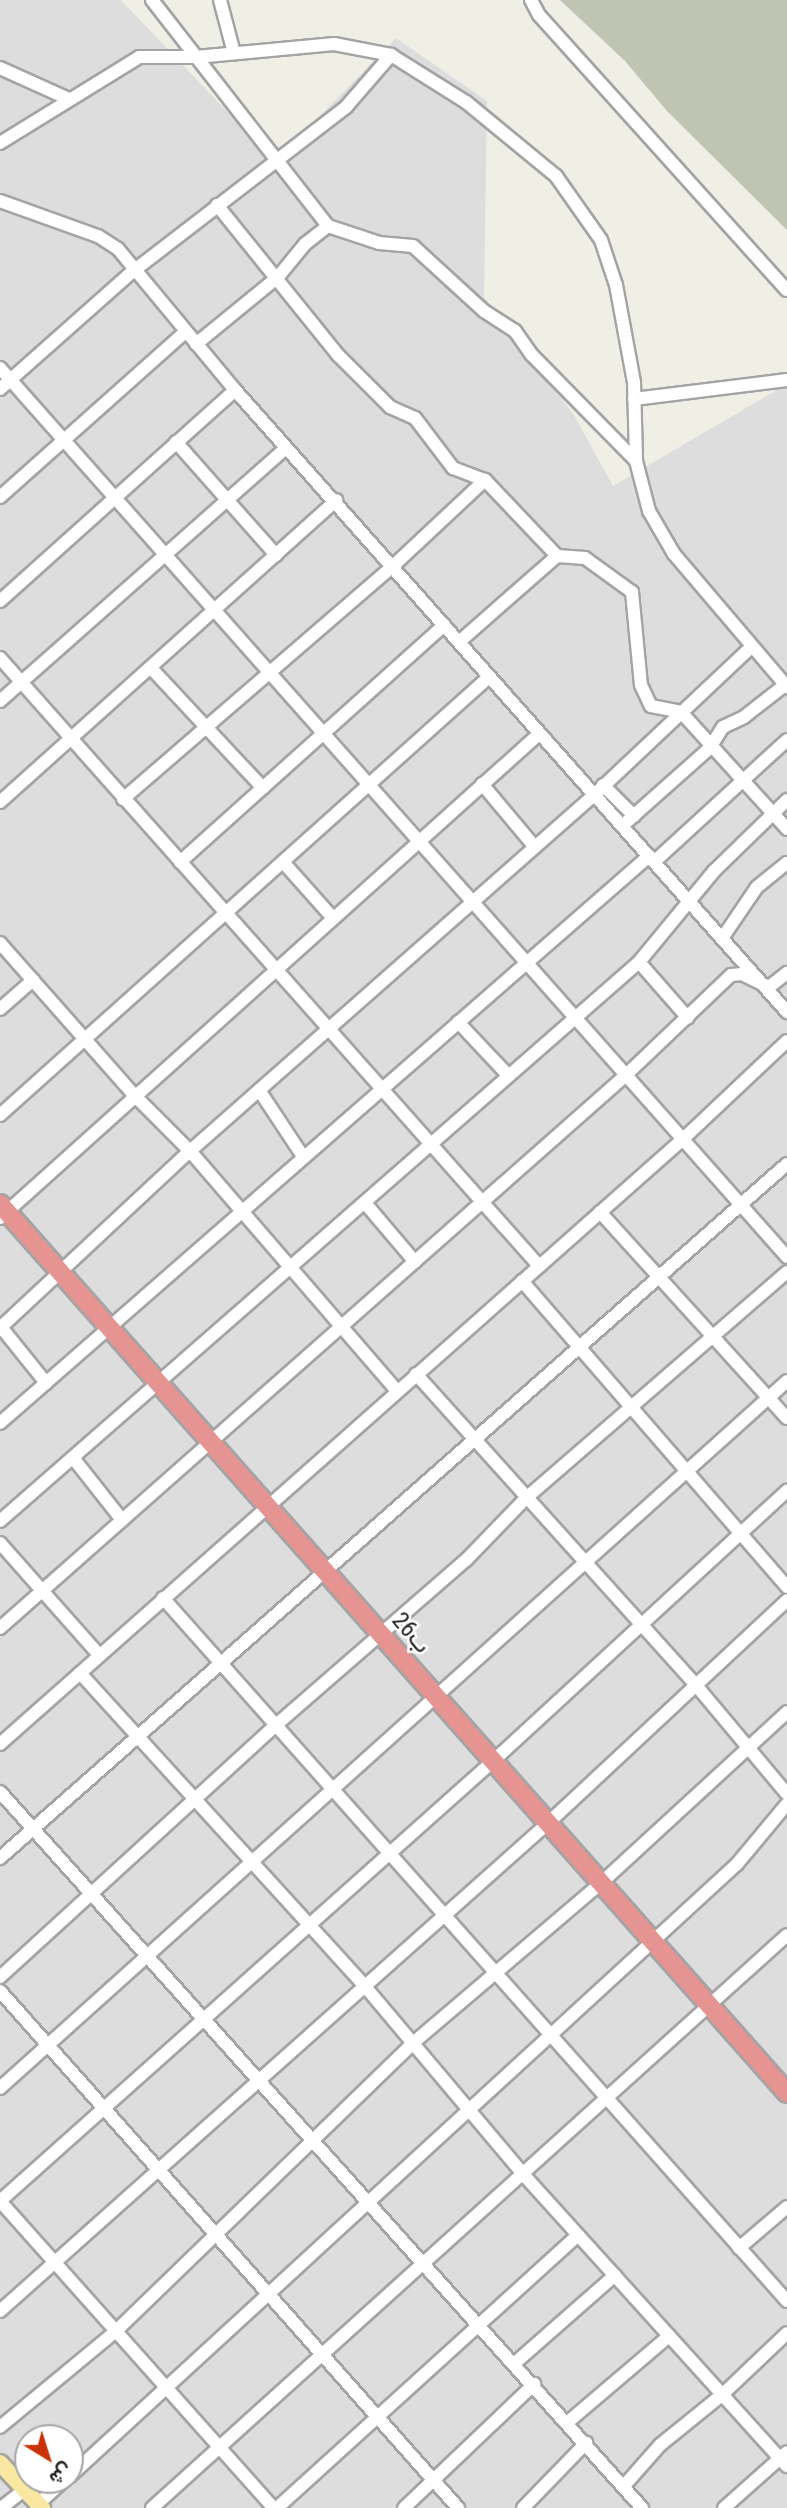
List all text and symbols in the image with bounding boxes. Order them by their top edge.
street label: 26ب [385,1607,437,1659]
north arrow [14,2424,84,2494]
text: ش [45,2458,77,2490]

